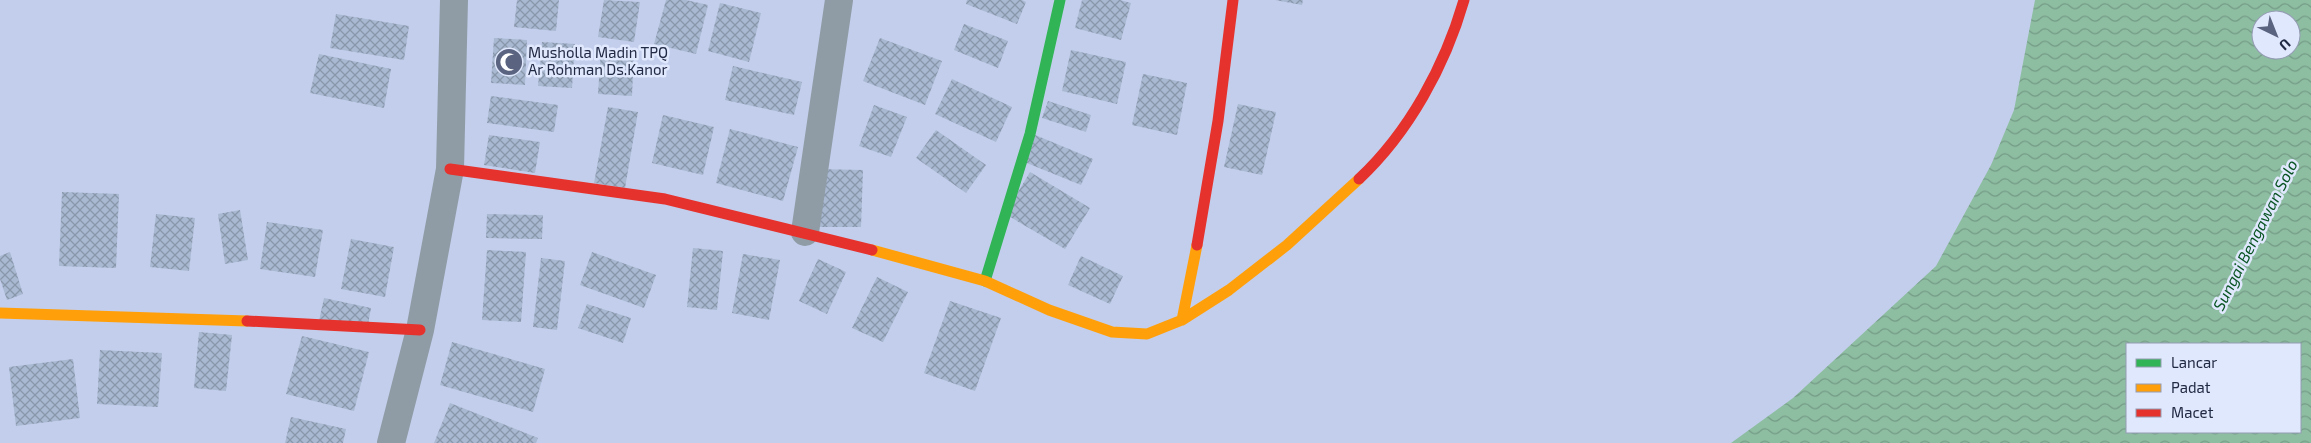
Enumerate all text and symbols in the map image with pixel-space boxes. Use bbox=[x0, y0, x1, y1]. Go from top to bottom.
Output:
north arrow bbox=[2251, 10, 2301, 60]
text: U bbox=[2276, 35, 2295, 54]
place label: Musholla Madin TPQ Ar Rohman Ds.Kanor bbox=[528, 43, 668, 78]
mosque icon: Musholla Madin TPQ Ar Rohman Ds.Kanor bbox=[494, 47, 524, 77]
water label: Sungai Bengawan Solo bbox=[2208, 156, 2301, 313]
legend bbox=[2126, 343, 2301, 433]
text: Lancar bbox=[2171, 353, 2217, 371]
text: Padat bbox=[2171, 378, 2211, 396]
text: Macet bbox=[2171, 403, 2214, 421]

